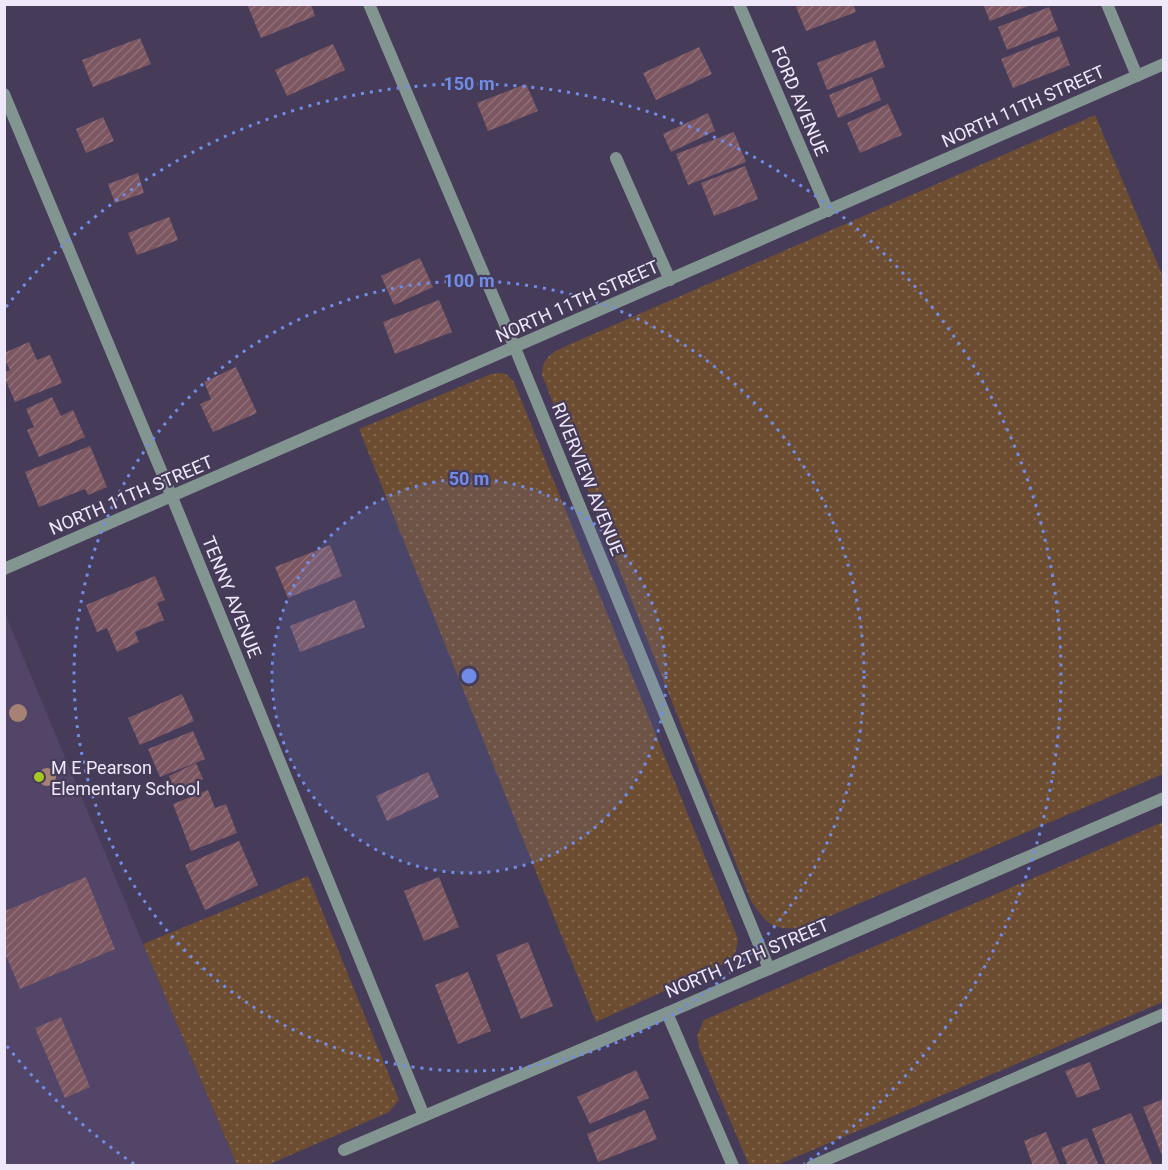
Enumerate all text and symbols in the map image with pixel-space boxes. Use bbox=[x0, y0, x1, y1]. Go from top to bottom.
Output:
street label: FORD AVENUE bbox=[767, 43, 833, 159]
street label: NORTH 11TH STREET bbox=[938, 61, 1108, 151]
text: 150 m bbox=[443, 73, 495, 94]
street label: NORTH 11TH STREET bbox=[492, 256, 662, 346]
text: 100 m bbox=[443, 270, 495, 291]
street label: RIVERVIEW AVENUE bbox=[548, 399, 628, 559]
street label: NORTH 11TH STREET bbox=[46, 451, 216, 539]
text: 50 m bbox=[449, 468, 489, 489]
street label: TENNY AVENUE bbox=[198, 533, 266, 661]
centre of rings bbox=[459, 666, 479, 686]
place label: M E Pearson Elementary School bbox=[51, 757, 200, 799]
marker: M E Pearson Elementary School bbox=[32, 770, 46, 784]
street label: NORTH 12TH STREET bbox=[662, 914, 832, 1002]

